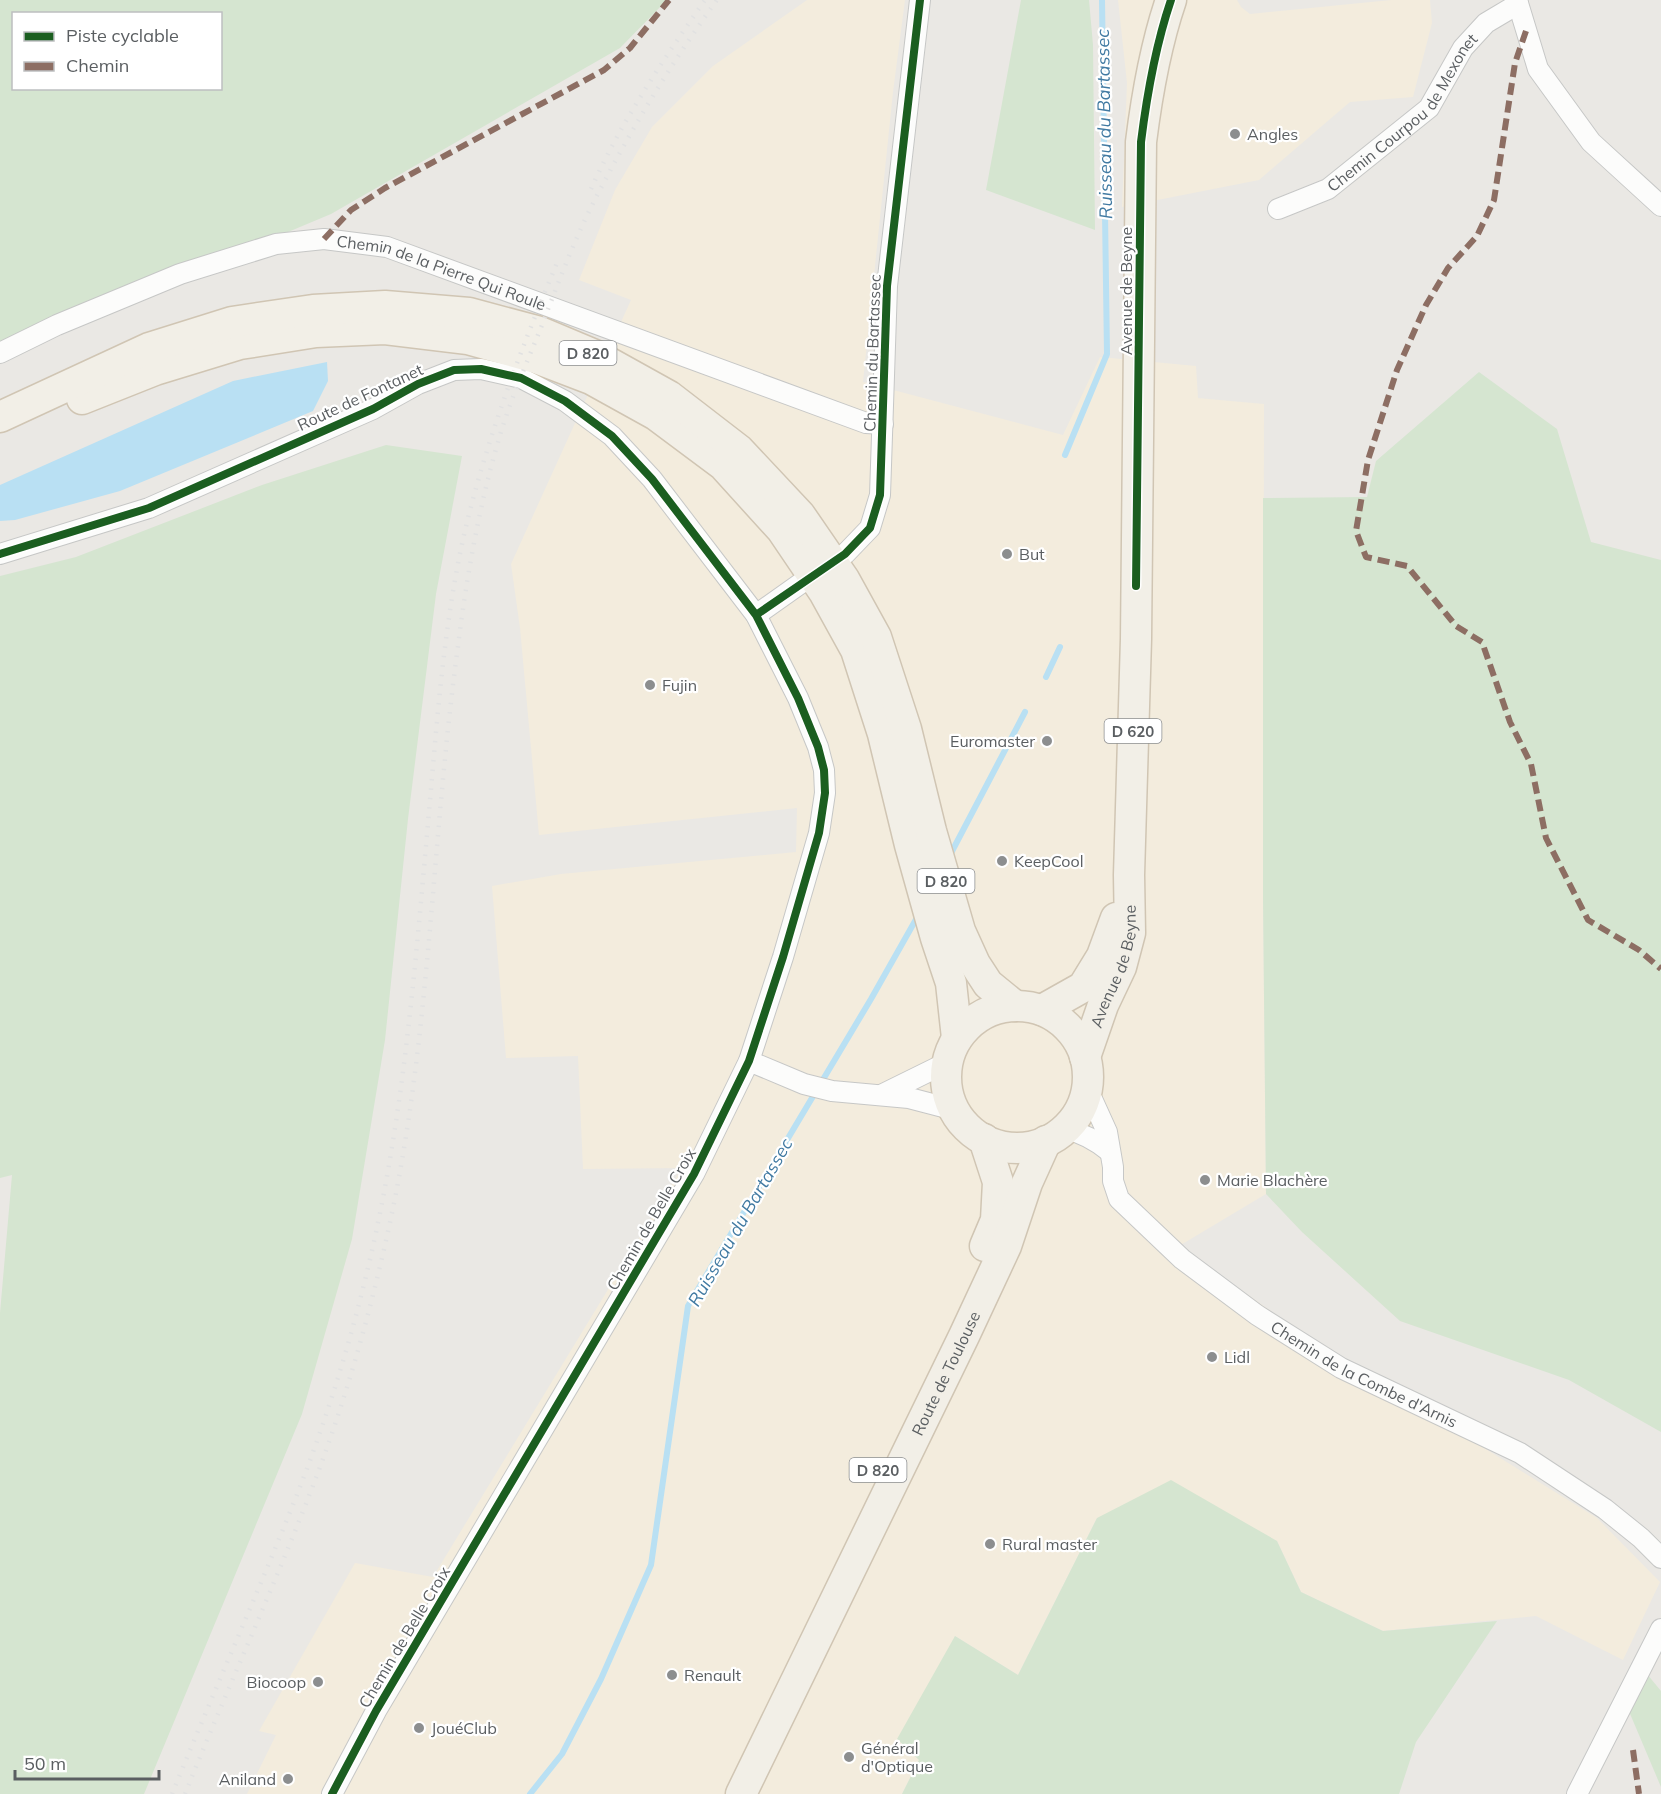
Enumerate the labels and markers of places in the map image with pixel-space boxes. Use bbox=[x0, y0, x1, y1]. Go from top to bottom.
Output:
place label: Angles bbox=[1247, 124, 1298, 144]
marker: Angles bbox=[1228, 127, 1242, 141]
place label: But bbox=[1019, 544, 1045, 564]
marker: But bbox=[1000, 547, 1014, 561]
place label: Fujin bbox=[662, 675, 697, 695]
marker: Fujin bbox=[643, 678, 657, 692]
place label: Euromaster bbox=[950, 731, 1035, 751]
marker: Euromaster bbox=[1040, 734, 1054, 748]
place label: KeepCool bbox=[1014, 851, 1083, 871]
marker: KeepCool bbox=[995, 854, 1009, 868]
place label: Marie Blachère bbox=[1217, 1170, 1328, 1190]
marker: Marie Blachère bbox=[1198, 1173, 1212, 1187]
place label: Lidl bbox=[1224, 1347, 1250, 1367]
marker: Lidl bbox=[1205, 1350, 1219, 1364]
place label: Rural master bbox=[1002, 1534, 1097, 1554]
marker: Rural master bbox=[983, 1537, 997, 1551]
place label: Renault bbox=[684, 1665, 742, 1685]
marker: Renault bbox=[665, 1668, 679, 1682]
place label: Biocoop bbox=[247, 1672, 306, 1692]
marker: Biocoop bbox=[311, 1675, 325, 1689]
place label: JouéClub bbox=[431, 1718, 497, 1738]
marker: JouéClub bbox=[412, 1721, 426, 1735]
place label: Général d'Optique bbox=[861, 1738, 933, 1776]
marker: Général d'Optique bbox=[842, 1750, 856, 1764]
place label: Aniland bbox=[219, 1769, 276, 1789]
marker: Aniland bbox=[281, 1772, 295, 1786]

